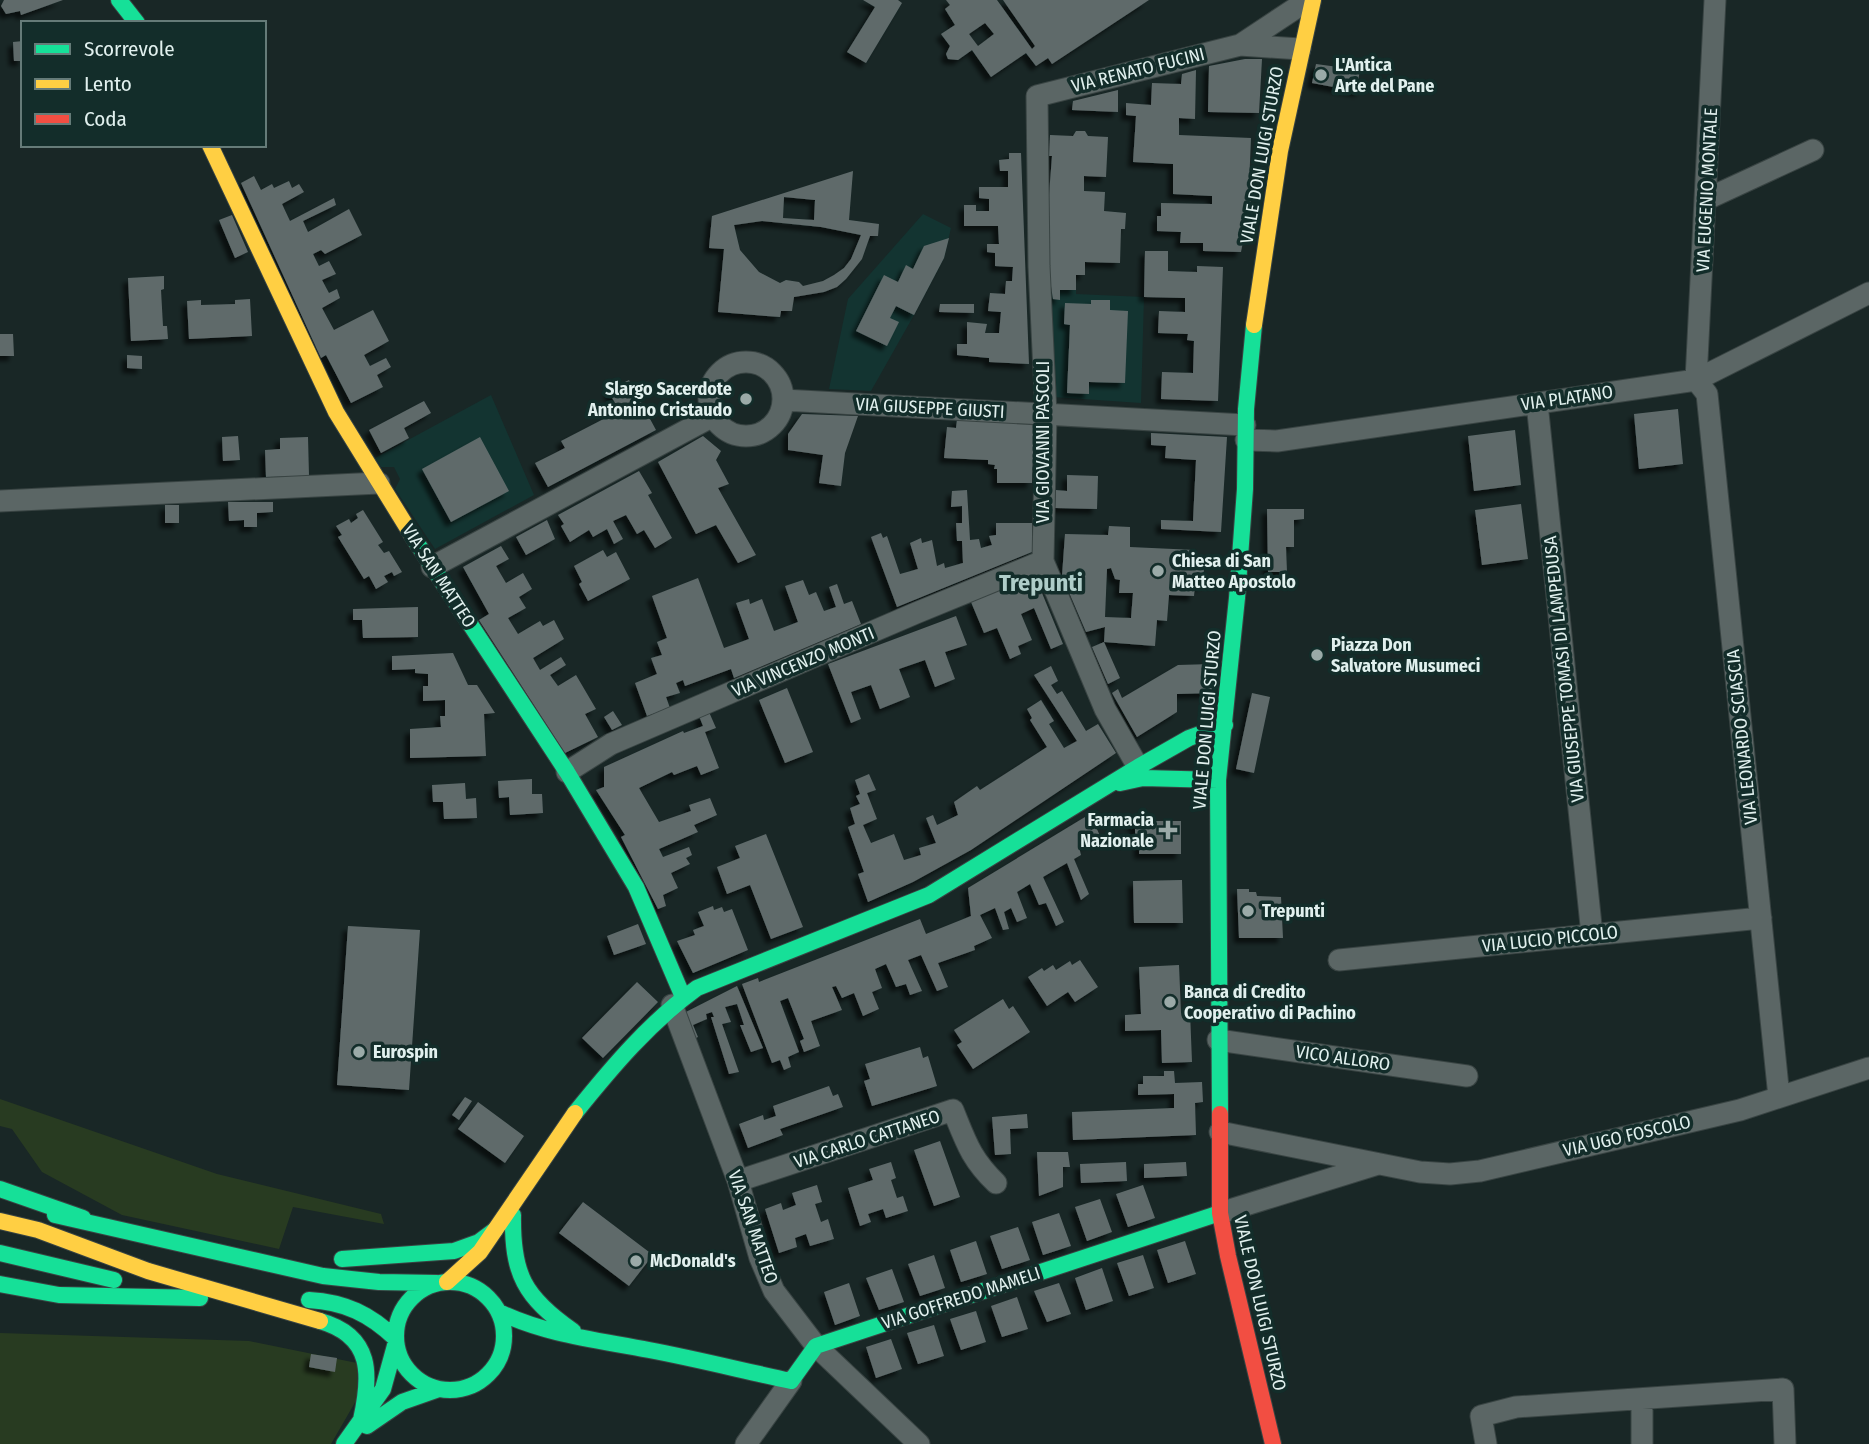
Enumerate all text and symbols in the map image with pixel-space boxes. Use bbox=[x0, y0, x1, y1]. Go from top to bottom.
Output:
legend bbox=[21, 21, 266, 147]
text: Scorrevole bbox=[84, 36, 175, 62]
street label: VIA RENATO FUCINI bbox=[1069, 43, 1207, 97]
place label: L'Antica Arte del Pane bbox=[1334, 54, 1434, 97]
street label: VIALE DON LUIGI STURZO bbox=[1236, 65, 1288, 245]
marker: L'Antica Arte del Pane bbox=[1313, 67, 1329, 83]
text: Lento bbox=[84, 71, 132, 97]
text: Coda bbox=[84, 106, 127, 132]
street label: VIA EUGENIO MONTALE bbox=[1692, 107, 1722, 273]
street label: VIA GIOVANNI PASCOLI bbox=[1032, 361, 1054, 523]
place label: Slargo Sacerdote Antonino Cristaudo bbox=[587, 378, 732, 421]
street label: VIA PLATANO bbox=[1520, 381, 1614, 415]
marker: Slargo Sacerdote Antonino Cristaudo bbox=[738, 391, 754, 407]
street label: VIA GIUSEPPE GIUSTI bbox=[855, 393, 1005, 423]
street label: VIA SAN MATTEO bbox=[397, 520, 481, 632]
street label: VIA GIUSEPPE TOMASI DI LAMPEDUSA bbox=[1539, 534, 1589, 803]
place label: Chiesa di San Matteo Apostolo bbox=[1172, 550, 1296, 593]
marker: Chiesa di San Matteo Apostolo bbox=[1150, 563, 1166, 579]
district label: Trepunti bbox=[999, 569, 1083, 597]
street label: VIA VINCENZO MONTI bbox=[729, 622, 877, 702]
street label: VIALE DON LUIGI STURZO bbox=[1188, 630, 1226, 810]
place label: Piazza Don Salvatore Musumeci bbox=[1331, 634, 1480, 677]
marker: Piazza Don Salvatore Musumeci bbox=[1309, 647, 1325, 663]
street label: VIA LEONARDO SCIASCIA bbox=[1722, 648, 1762, 826]
place label: Farmacia Nazionale bbox=[1080, 809, 1154, 852]
marker: Farmacia Nazionale bbox=[1160, 822, 1176, 838]
place label: Trepunti bbox=[1262, 900, 1325, 922]
marker: Trepunti bbox=[1240, 903, 1256, 919]
street label: VIA LUCIO PICCOLO bbox=[1481, 921, 1619, 957]
place label: Banca di Credito Cooperativo di Pachino bbox=[1184, 981, 1356, 1024]
marker: Banca di Credito Cooperativo di Pachino bbox=[1162, 994, 1178, 1010]
street label: VICO ALLORO bbox=[1294, 1040, 1392, 1076]
place label: Eurospin bbox=[373, 1041, 438, 1063]
marker: Eurospin bbox=[351, 1044, 367, 1060]
street label: VIA CARLO CATTANEO bbox=[791, 1105, 943, 1173]
street label: VIA UGO FOSCOLO bbox=[1561, 1111, 1693, 1161]
street label: VIA SAN MATTEO bbox=[723, 1167, 783, 1287]
street label: VIALE DON LUIGI STURZO bbox=[1229, 1213, 1291, 1393]
place label: McDonald's bbox=[650, 1250, 736, 1272]
marker: McDonald's bbox=[628, 1253, 644, 1269]
street label: VIA GOFFREDO MAMELI bbox=[879, 1262, 1043, 1334]

